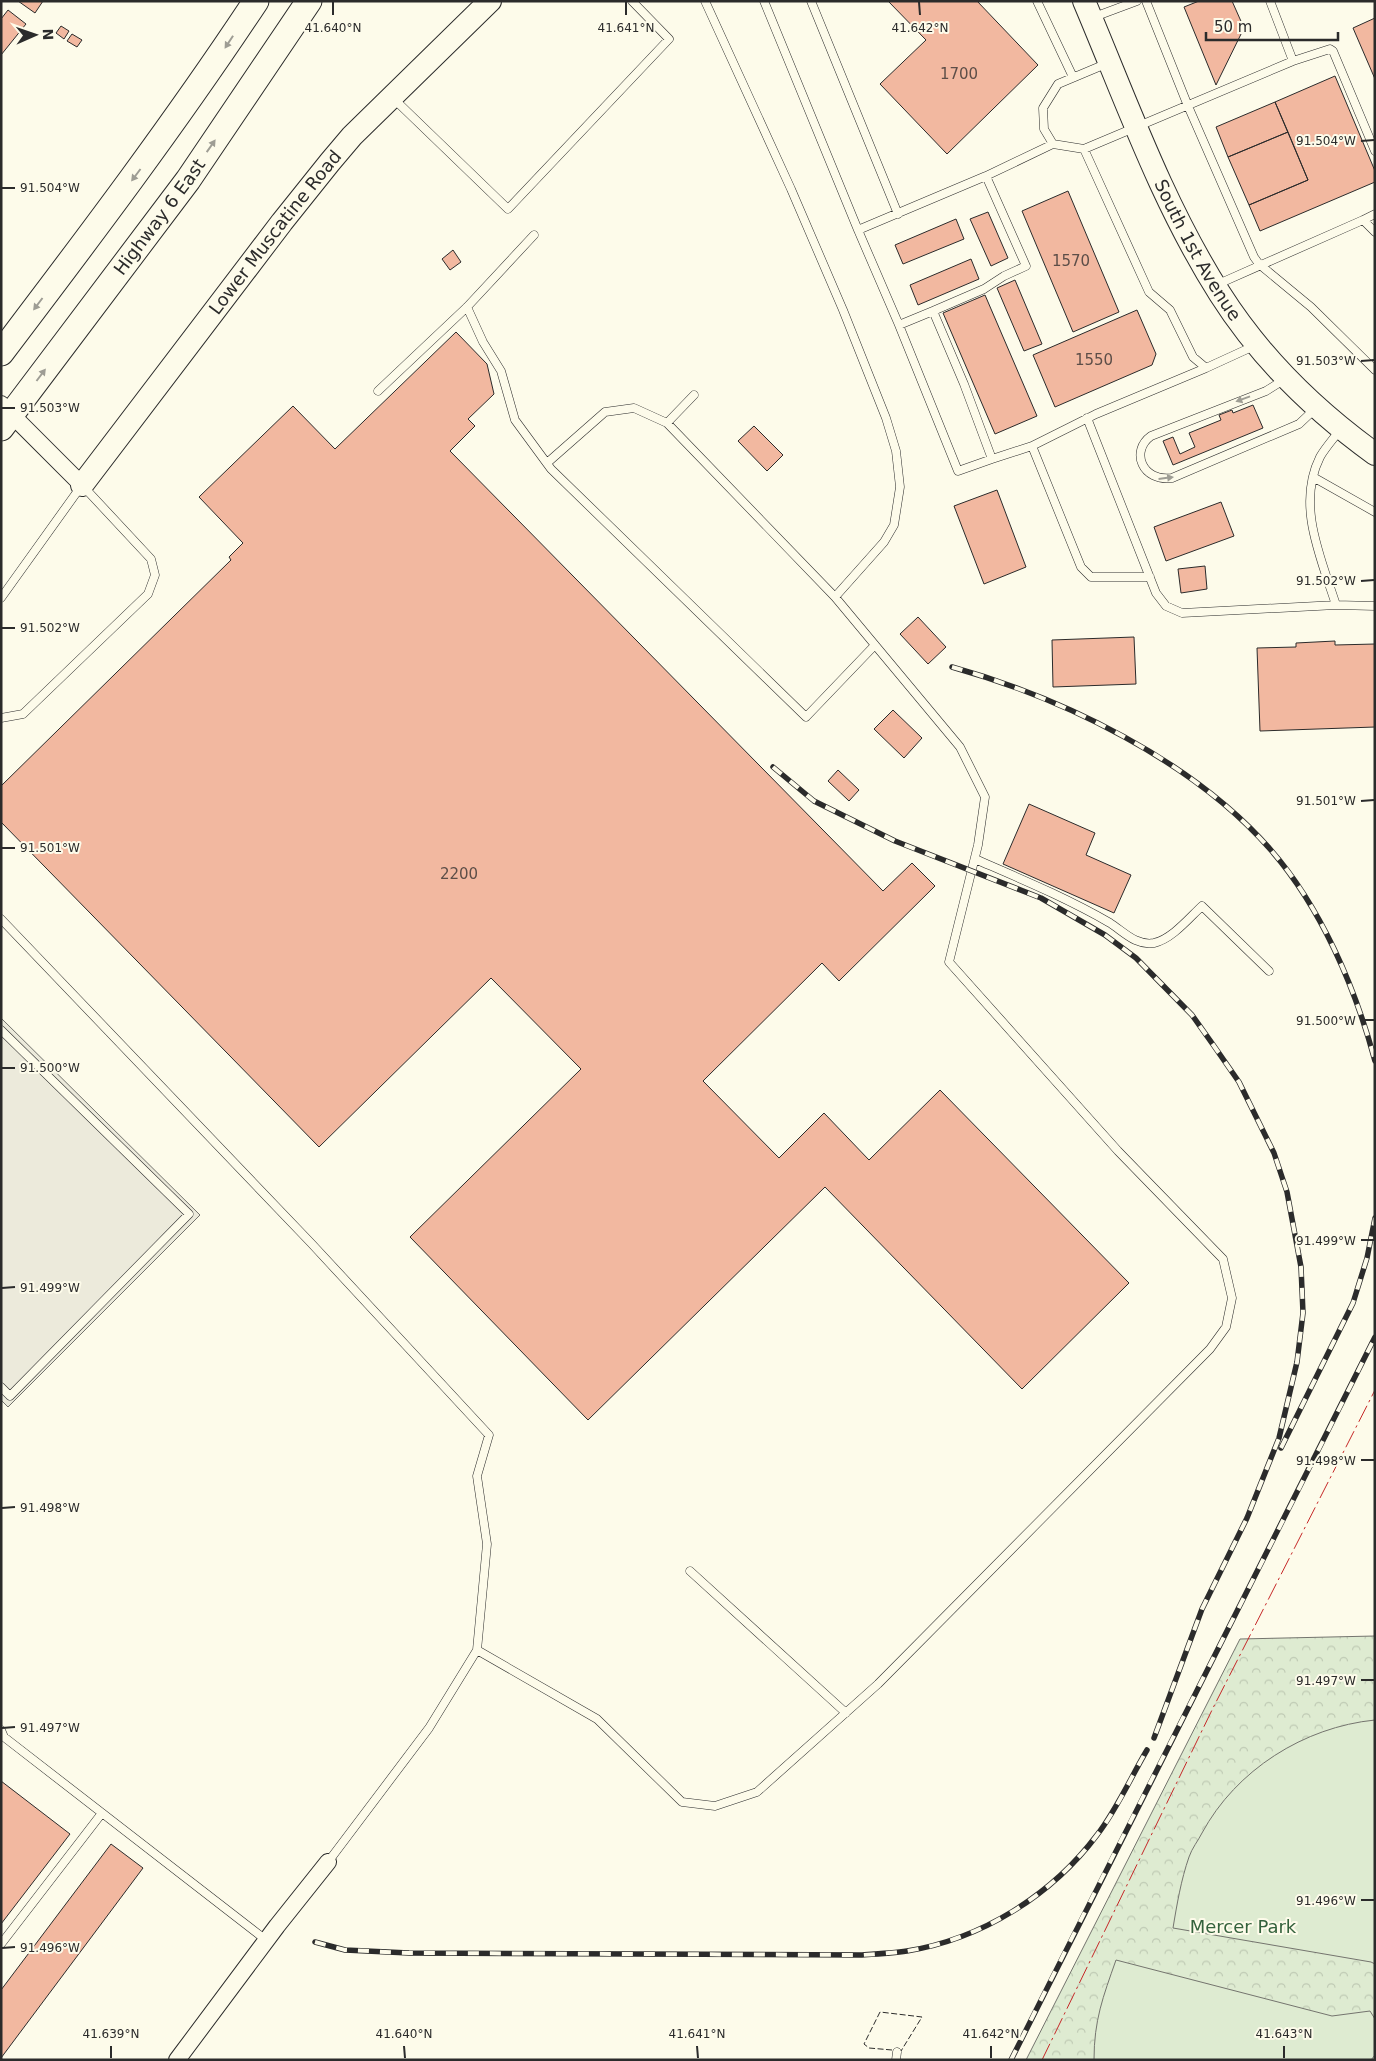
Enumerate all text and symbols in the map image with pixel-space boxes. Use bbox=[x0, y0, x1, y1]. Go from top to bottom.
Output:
north arrow bbox=[10, 10, 60, 60]
scale bar bbox=[1206, 10, 1338, 42]
text: 50 m bbox=[1214, 18, 1252, 36]
text: 41.640°N bbox=[305, 21, 361, 35]
text: 41.641°N bbox=[598, 21, 654, 35]
text: 41.642°N bbox=[892, 21, 948, 35]
text: N bbox=[40, 28, 56, 41]
one-way arrow bbox=[225, 35, 234, 49]
house number: 1700 bbox=[940, 65, 978, 83]
text: 91.504°W bbox=[1296, 134, 1356, 148]
one-way arrow bbox=[206, 139, 216, 153]
street label: Lower Muscatine Road bbox=[204, 146, 345, 319]
street label: Highway 6 East bbox=[109, 155, 209, 279]
one-way arrow bbox=[131, 168, 141, 182]
street label: South 1st Avenue bbox=[1150, 176, 1246, 325]
text: 91.504°W bbox=[20, 181, 80, 195]
house number: 1570 bbox=[1052, 252, 1090, 270]
one-way arrow bbox=[33, 297, 43, 311]
house number: 1550 bbox=[1075, 351, 1113, 369]
text: 91.503°W bbox=[1296, 354, 1356, 368]
one-way arrow bbox=[36, 369, 47, 382]
one-way arrow bbox=[1235, 396, 1250, 403]
text: 91.503°W bbox=[20, 401, 80, 415]
one-way arrow bbox=[1159, 474, 1175, 482]
text: 91.502°W bbox=[1296, 574, 1356, 588]
text: 91.502°W bbox=[20, 621, 80, 635]
text: 91.501°W bbox=[1296, 794, 1356, 808]
text: 91.501°W bbox=[20, 841, 80, 855]
house number: 2200 bbox=[440, 865, 478, 883]
text: 91.500°W bbox=[1296, 1014, 1356, 1028]
text: 91.500°W bbox=[20, 1061, 80, 1075]
text: 91.499°W bbox=[1296, 1234, 1356, 1248]
text: 91.499°W bbox=[20, 1281, 80, 1295]
text: 91.498°W bbox=[1296, 1454, 1356, 1468]
text: 91.498°W bbox=[20, 1501, 80, 1515]
text: 91.497°W bbox=[1296, 1674, 1356, 1688]
text: 91.497°W bbox=[20, 1721, 80, 1735]
text: 91.496°W bbox=[1296, 1894, 1356, 1908]
park label: Mercer Park bbox=[1190, 1916, 1297, 1937]
text: 91.496°W bbox=[20, 1941, 80, 1955]
text: 41.639°N bbox=[83, 2027, 139, 2041]
text: 41.640°N bbox=[376, 2027, 432, 2041]
text: 41.641°N bbox=[669, 2027, 725, 2041]
text: 41.642°N bbox=[963, 2027, 1019, 2041]
text: 41.643°N bbox=[1256, 2027, 1312, 2041]

